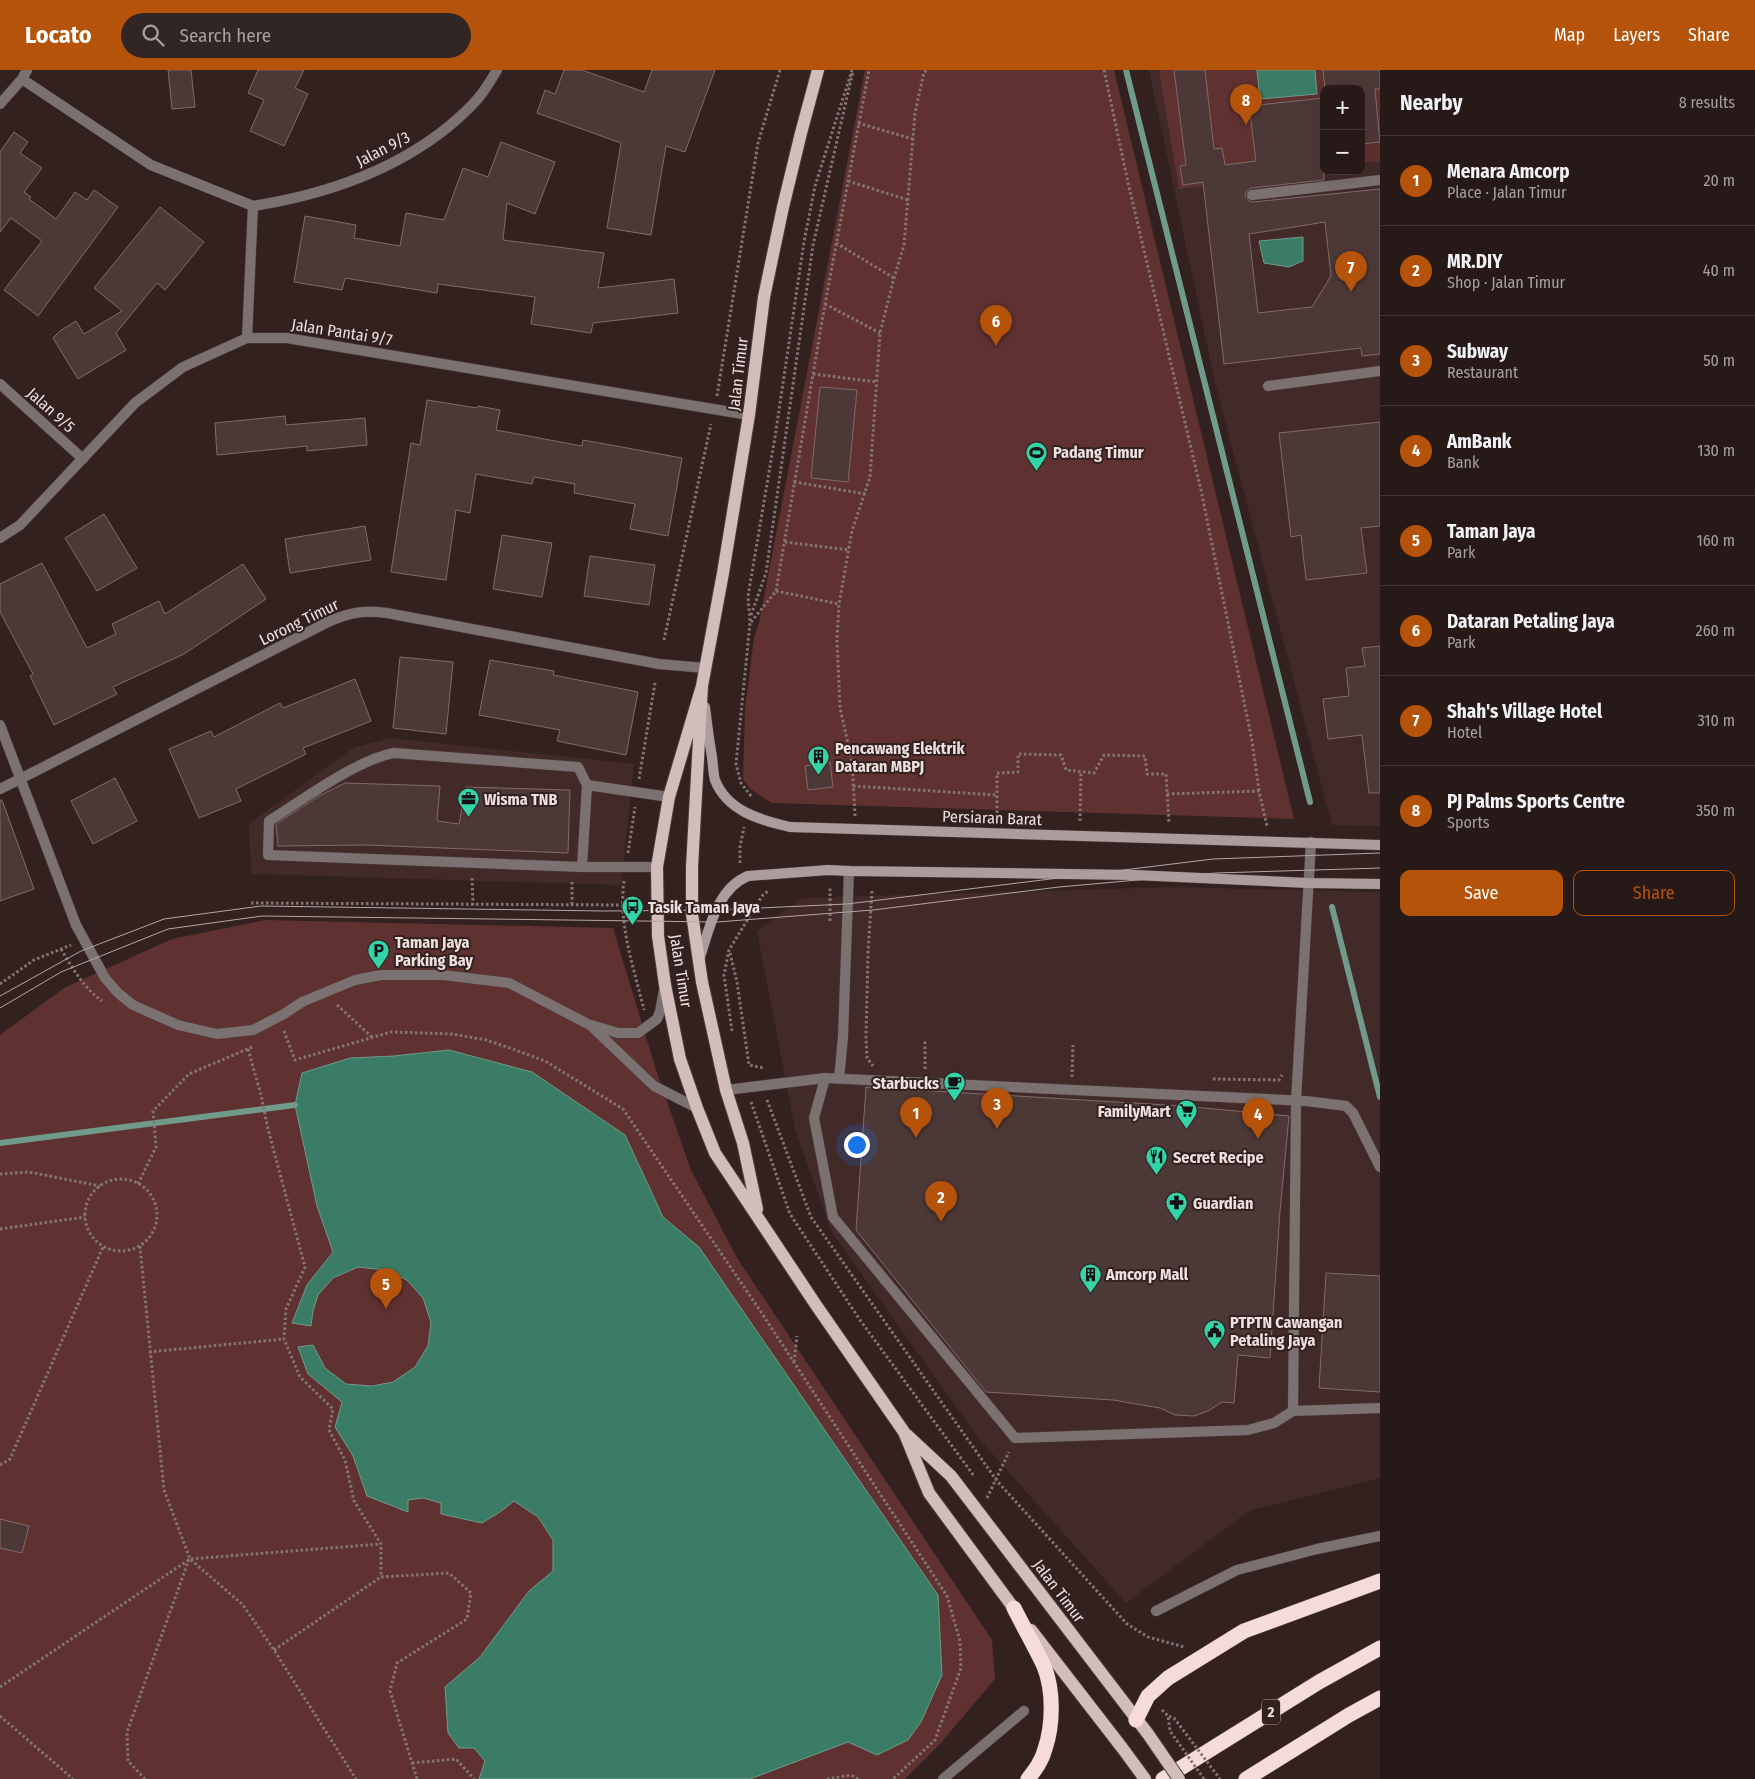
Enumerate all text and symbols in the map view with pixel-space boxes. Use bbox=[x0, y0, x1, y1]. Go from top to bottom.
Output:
search box bbox=[121, 13, 471, 58]
text: Locato bbox=[25, 21, 91, 49]
icon: search bbox=[139, 21, 167, 49]
text: Search here bbox=[179, 24, 271, 47]
text: Map bbox=[1554, 24, 1585, 46]
text: Layers bbox=[1613, 24, 1660, 46]
text: Share bbox=[1688, 24, 1730, 46]
pin: 8 bbox=[1230, 84, 1262, 125]
map controls bbox=[1320, 85, 1365, 175]
button: + bbox=[1320, 85, 1365, 130]
text: Nearby bbox=[1400, 90, 1462, 116]
text: 8 results bbox=[1679, 93, 1735, 112]
street label: Jalan 9/3 bbox=[353, 127, 413, 171]
button: − bbox=[1320, 130, 1365, 175]
text: Menara Amcorp bbox=[1447, 160, 1570, 183]
text: 1 bbox=[1413, 171, 1419, 190]
text: 20 m bbox=[1704, 171, 1735, 190]
text: Place · Jalan Timur bbox=[1447, 183, 1566, 202]
text: MR.DIY bbox=[1447, 250, 1502, 273]
pin: 7 bbox=[1335, 251, 1367, 292]
text: 2 bbox=[1412, 261, 1420, 280]
text: 40 m bbox=[1703, 261, 1735, 280]
text: Shop · Jalan Timur bbox=[1447, 273, 1565, 292]
pin: 6 bbox=[980, 305, 1012, 346]
street label: Jalan Pantai 9/7 bbox=[290, 315, 394, 349]
street label: Jalan Timur bbox=[724, 336, 752, 412]
text: Subway bbox=[1447, 340, 1508, 363]
text: 3 bbox=[1412, 351, 1420, 370]
text: 50 m bbox=[1703, 351, 1735, 370]
text: Restaurant bbox=[1447, 363, 1518, 382]
street label: Jalan 9/5 bbox=[23, 384, 79, 436]
text: AmBank bbox=[1447, 430, 1512, 453]
sports icon: Padang Timur bbox=[1025, 440, 1049, 471]
text: 4 bbox=[1412, 441, 1420, 460]
text: 130 m bbox=[1697, 441, 1735, 460]
place label: Padang Timur bbox=[1053, 443, 1144, 462]
text: Bank bbox=[1447, 453, 1479, 472]
text: Taman Jaya bbox=[1447, 520, 1535, 543]
text: 5 bbox=[1412, 531, 1420, 550]
text: 160 m bbox=[1696, 531, 1735, 550]
text: Park bbox=[1447, 543, 1475, 562]
street label: Lorong Timur bbox=[256, 594, 342, 649]
text: Dataran Petaling Jaya bbox=[1447, 610, 1615, 633]
text: 6 bbox=[1412, 621, 1420, 640]
text: 260 m bbox=[1696, 621, 1735, 640]
text: Park bbox=[1447, 633, 1475, 652]
text: Shah's Village Hotel bbox=[1447, 700, 1602, 723]
text: 7 bbox=[1413, 711, 1419, 730]
text: 310 m bbox=[1698, 711, 1735, 730]
text: Hotel bbox=[1447, 723, 1482, 742]
place label: Pencawang Elektrik Dataran MBPJ bbox=[835, 739, 965, 776]
building icon: Pencawang Elektrik Dataran MBPJ bbox=[807, 745, 831, 776]
office icon: Wisma TNB bbox=[456, 787, 480, 818]
place label: Wisma TNB bbox=[484, 790, 557, 809]
text: PJ Palms Sports Centre bbox=[1447, 790, 1625, 813]
text: 8 bbox=[1412, 801, 1420, 820]
text: 350 m bbox=[1696, 801, 1735, 820]
street label: Persiaran Barat bbox=[942, 807, 1043, 829]
text: Sports bbox=[1447, 813, 1490, 832]
button: Save bbox=[1400, 870, 1563, 916]
button: Share bbox=[1573, 870, 1735, 916]
bus stop icon: Tasik Taman Jaya bbox=[620, 895, 644, 926]
place label: Tasik Taman Jaya bbox=[648, 898, 760, 917]
place label: Taman Jaya Parking Bay bbox=[395, 933, 473, 970]
street label: Jalan Timur bbox=[666, 933, 696, 1009]
parking icon: Taman Jaya Parking Bay bbox=[367, 939, 391, 970]
cafe icon: Starbucks bbox=[943, 1071, 967, 1102]
place label: Starbucks bbox=[872, 1074, 939, 1093]
pin: 3 bbox=[981, 1088, 1013, 1129]
pin: 1 bbox=[900, 1097, 932, 1138]
pin: 4 bbox=[1242, 1098, 1274, 1139]
supermarket icon: FamilyMart bbox=[1175, 1099, 1199, 1130]
place label: FamilyMart bbox=[1098, 1102, 1171, 1121]
your location bbox=[844, 1132, 870, 1158]
restaurant icon: Secret Recipe bbox=[1145, 1145, 1169, 1176]
place label: Secret Recipe bbox=[1173, 1148, 1264, 1167]
pin: 2 bbox=[925, 1181, 957, 1222]
pharmacy icon: Guardian bbox=[1165, 1191, 1189, 1222]
place label: Guardian bbox=[1193, 1194, 1253, 1213]
building icon: Amcorp Mall bbox=[1078, 1262, 1102, 1293]
place label: Amcorp Mall bbox=[1105, 1265, 1189, 1284]
pin: 5 bbox=[370, 1268, 402, 1309]
place label: PTPTN Cawangan Petaling Jaya bbox=[1230, 1313, 1342, 1350]
public building icon: PTPTN Cawangan Petaling Jaya bbox=[1202, 1319, 1226, 1350]
street label: Jalan Timur bbox=[1029, 1556, 1089, 1627]
road number: 2 bbox=[1262, 1700, 1280, 1724]

